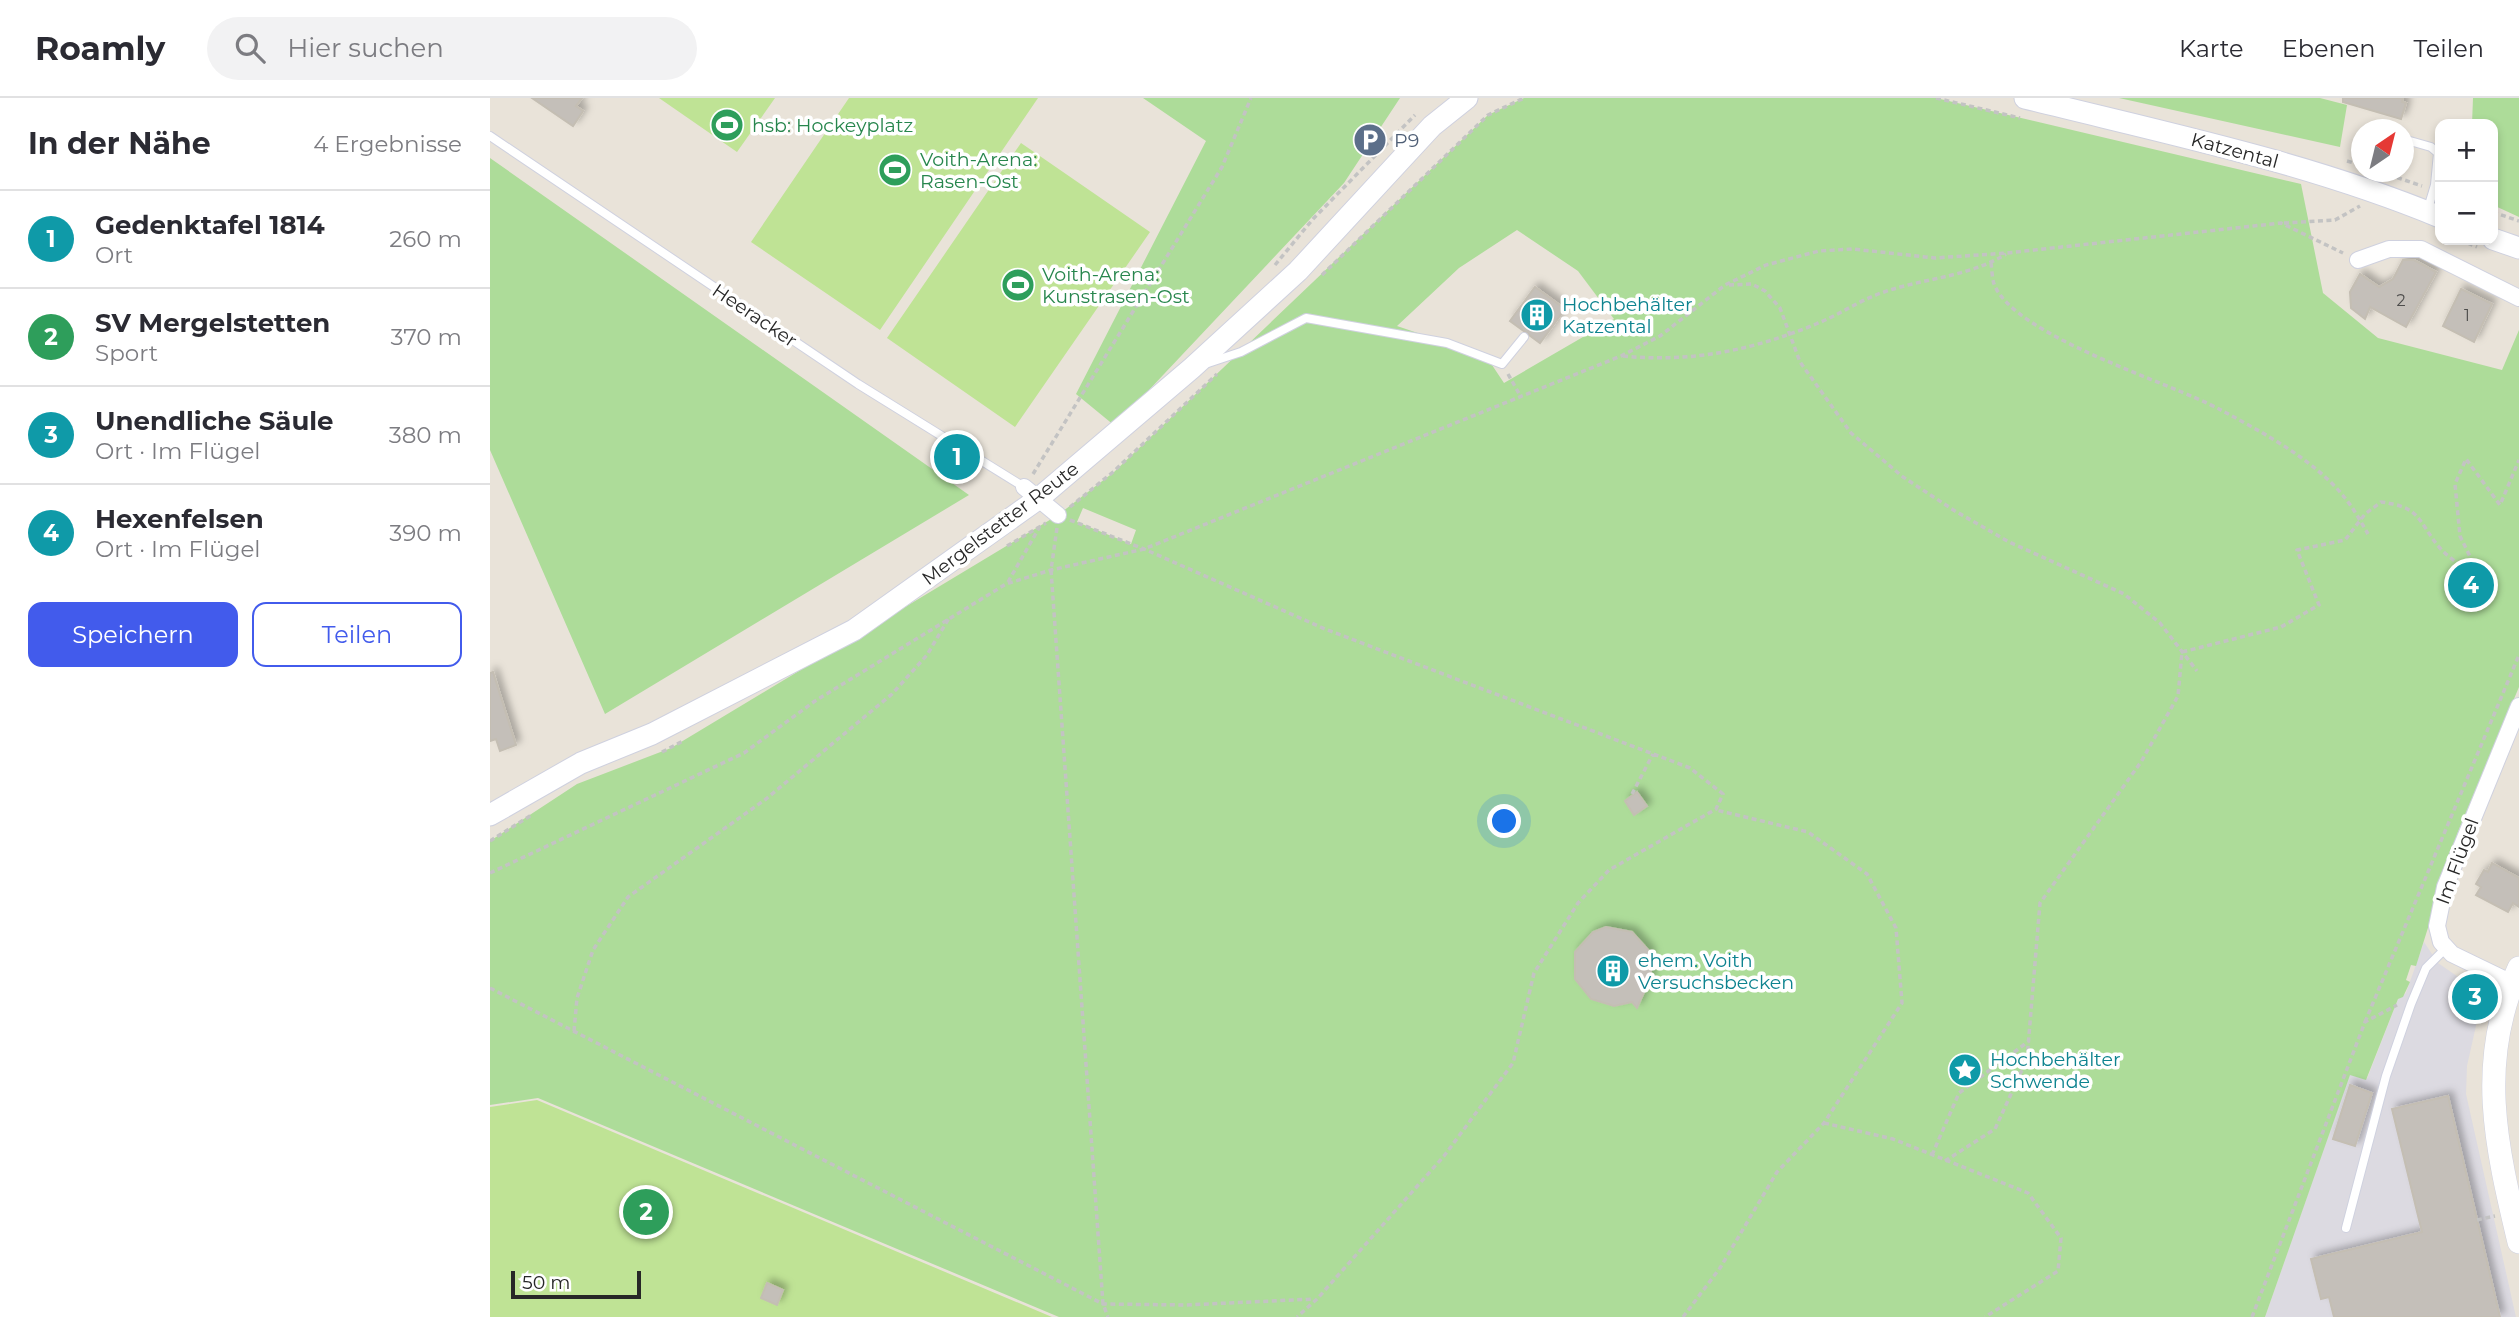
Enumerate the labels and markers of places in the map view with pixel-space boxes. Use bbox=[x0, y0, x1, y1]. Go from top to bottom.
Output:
sports icon: hsb: Hockeyplatz bbox=[708, 106, 746, 144]
place label: hsb: Hockeyplatz bbox=[752, 114, 913, 137]
parking icon: P9 bbox=[1351, 121, 1389, 159]
place label: P9 bbox=[1394, 129, 1419, 152]
place label: Voith-Arena: Rasen-Ost bbox=[920, 148, 1037, 193]
sports icon: Voith-Arena: Rasen-Ost bbox=[876, 151, 914, 189]
place label: Voith-Arena: Kunstrasen-Ost bbox=[1042, 263, 1190, 308]
sports icon: Voith-Arena: Kunstrasen-Ost bbox=[999, 266, 1037, 304]
place label: Hochbehälter Katzental bbox=[1562, 293, 1693, 338]
building icon: Hochbehälter Katzental bbox=[1518, 296, 1556, 334]
pin: 1 bbox=[934, 431, 980, 483]
pin: 4 bbox=[2448, 559, 2494, 611]
place label: ehem. Voith Versuchsbecken bbox=[1638, 949, 1794, 994]
building icon: ehem. Voith Versuchsbecken bbox=[1594, 952, 1632, 990]
pin: 3 bbox=[2452, 971, 2498, 1023]
place label: Hochbehälter Schwende bbox=[1990, 1048, 2121, 1093]
place icon: Hochbehälter Schwende bbox=[1946, 1051, 1984, 1089]
pin: 2 bbox=[623, 1186, 669, 1238]

